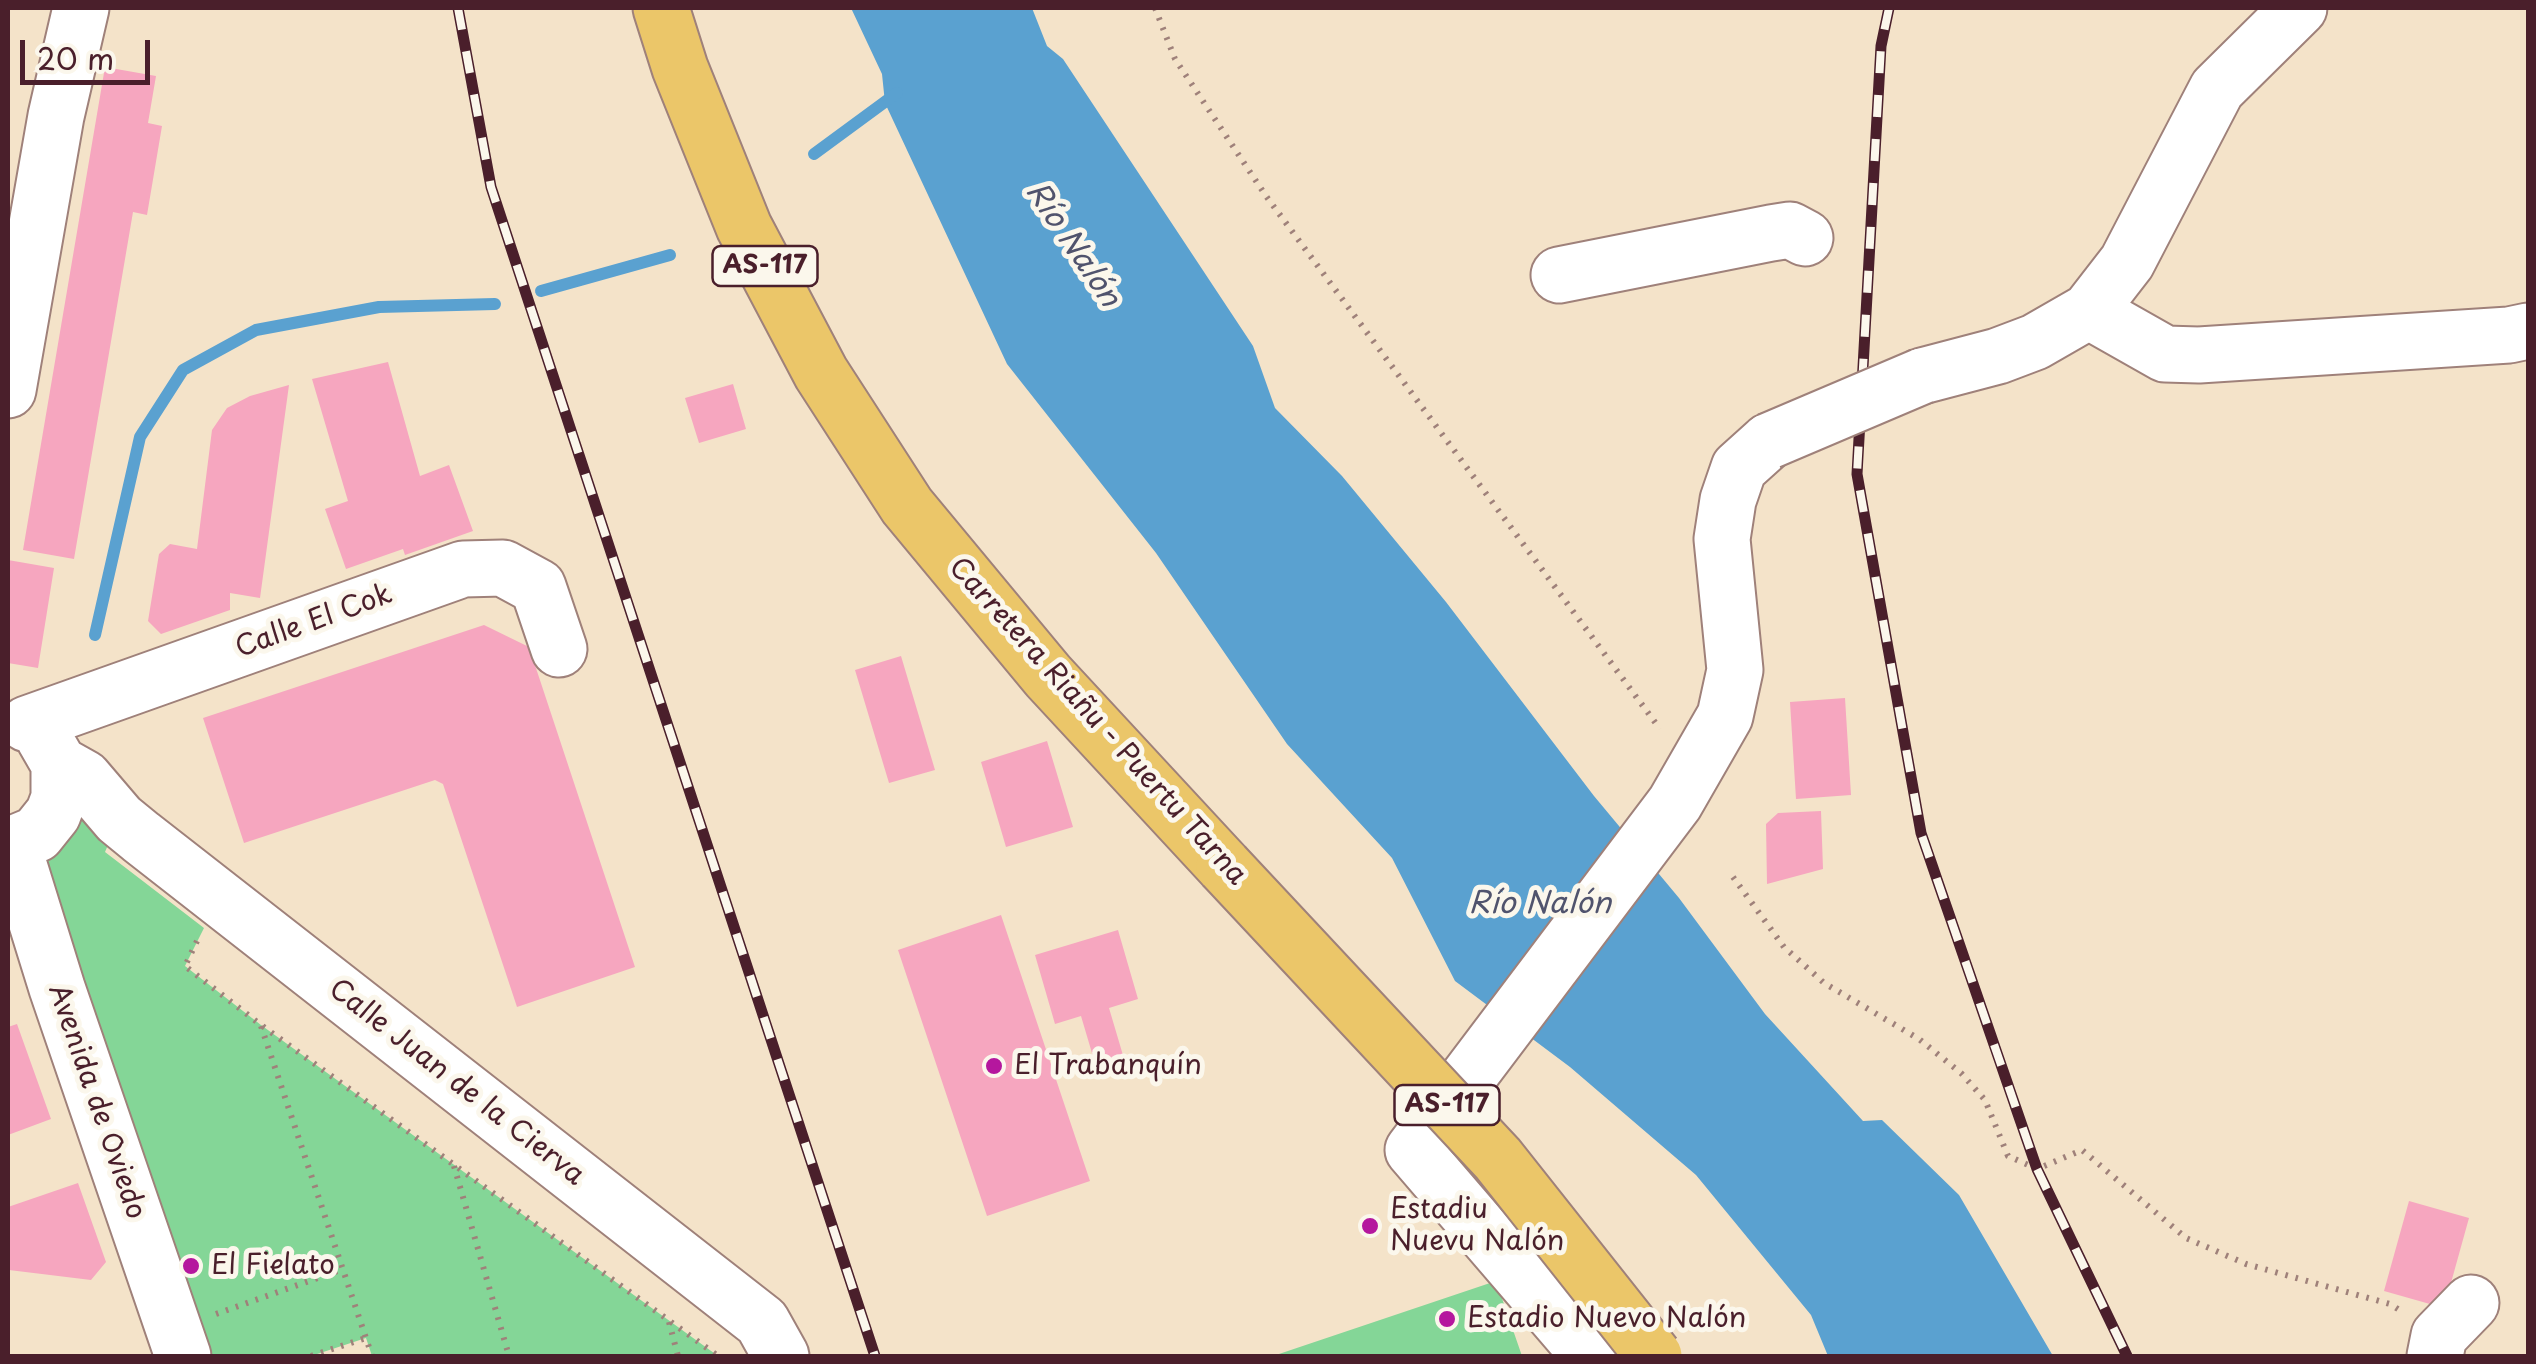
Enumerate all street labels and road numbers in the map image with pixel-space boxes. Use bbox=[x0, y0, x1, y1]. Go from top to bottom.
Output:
road number: AS-117 bbox=[712, 246, 818, 286]
street label: Carretera Riañu - Puertu Tarna bbox=[941, 551, 1253, 893]
street label: Calle El Cok bbox=[231, 578, 397, 666]
street label: Calle Juan de la Cierva bbox=[322, 973, 590, 1193]
street label: Avenida de Oviedo bbox=[40, 980, 152, 1224]
road number: AS-117 bbox=[1394, 1085, 1500, 1125]

